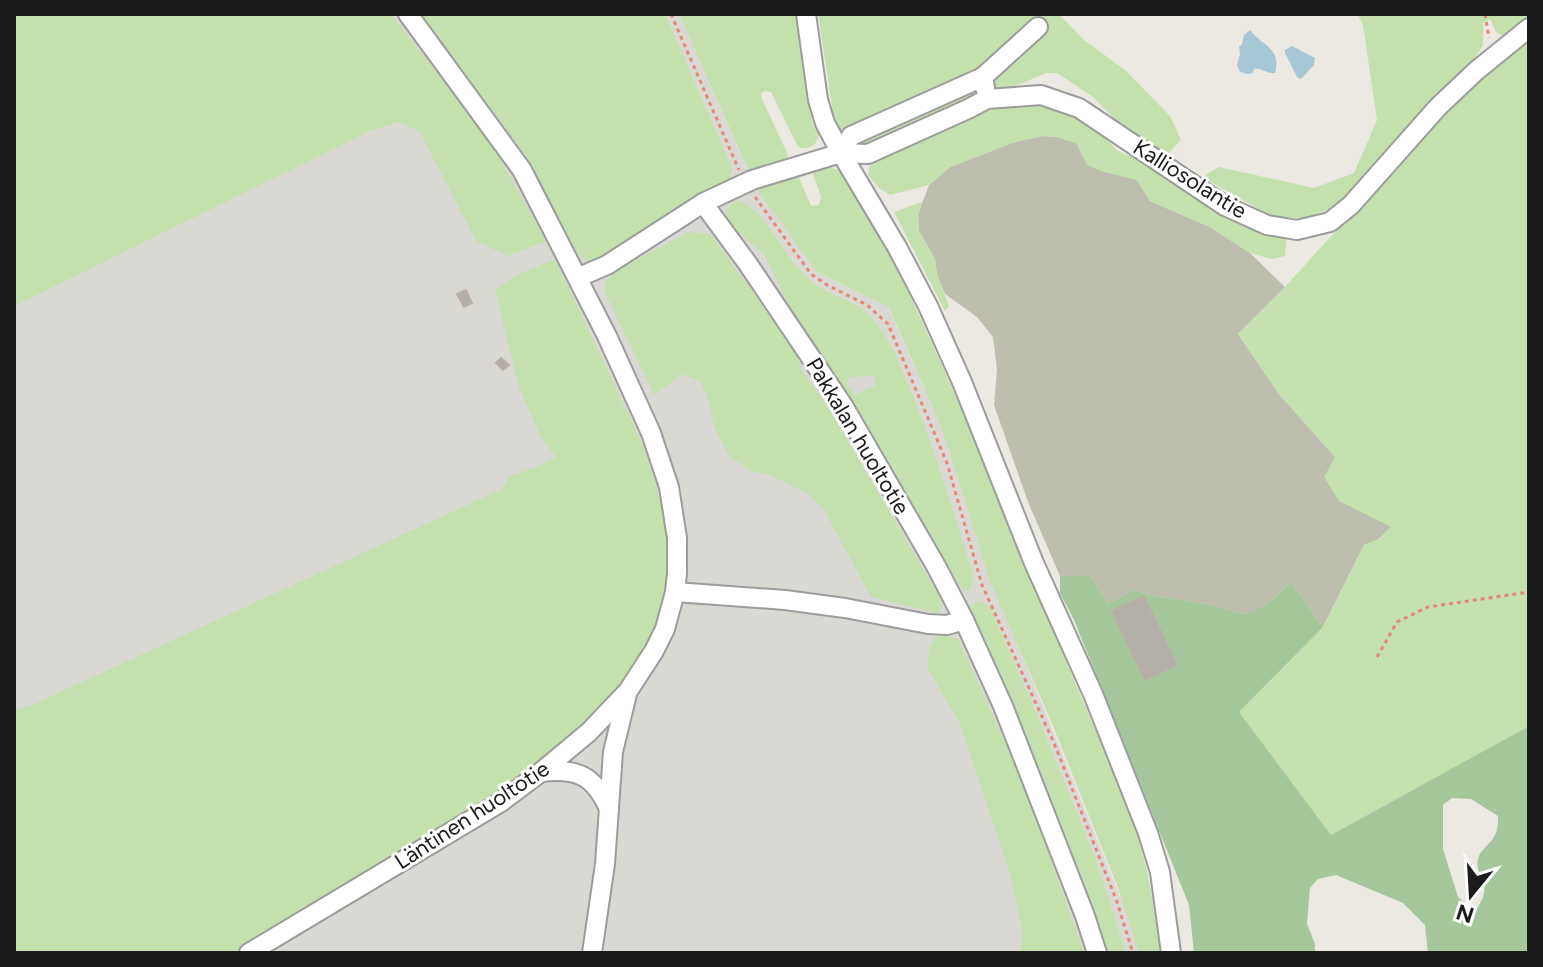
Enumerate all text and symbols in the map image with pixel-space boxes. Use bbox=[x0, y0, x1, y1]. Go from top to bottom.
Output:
street label: Kalliosolantie bbox=[1128, 133, 1252, 225]
street label: Pakkalan huoltotie bbox=[800, 353, 916, 519]
street label: Läntinen huoltotie bbox=[390, 755, 554, 875]
north arrow bbox=[1431, 855, 1511, 935]
text: N bbox=[1453, 898, 1477, 929]

